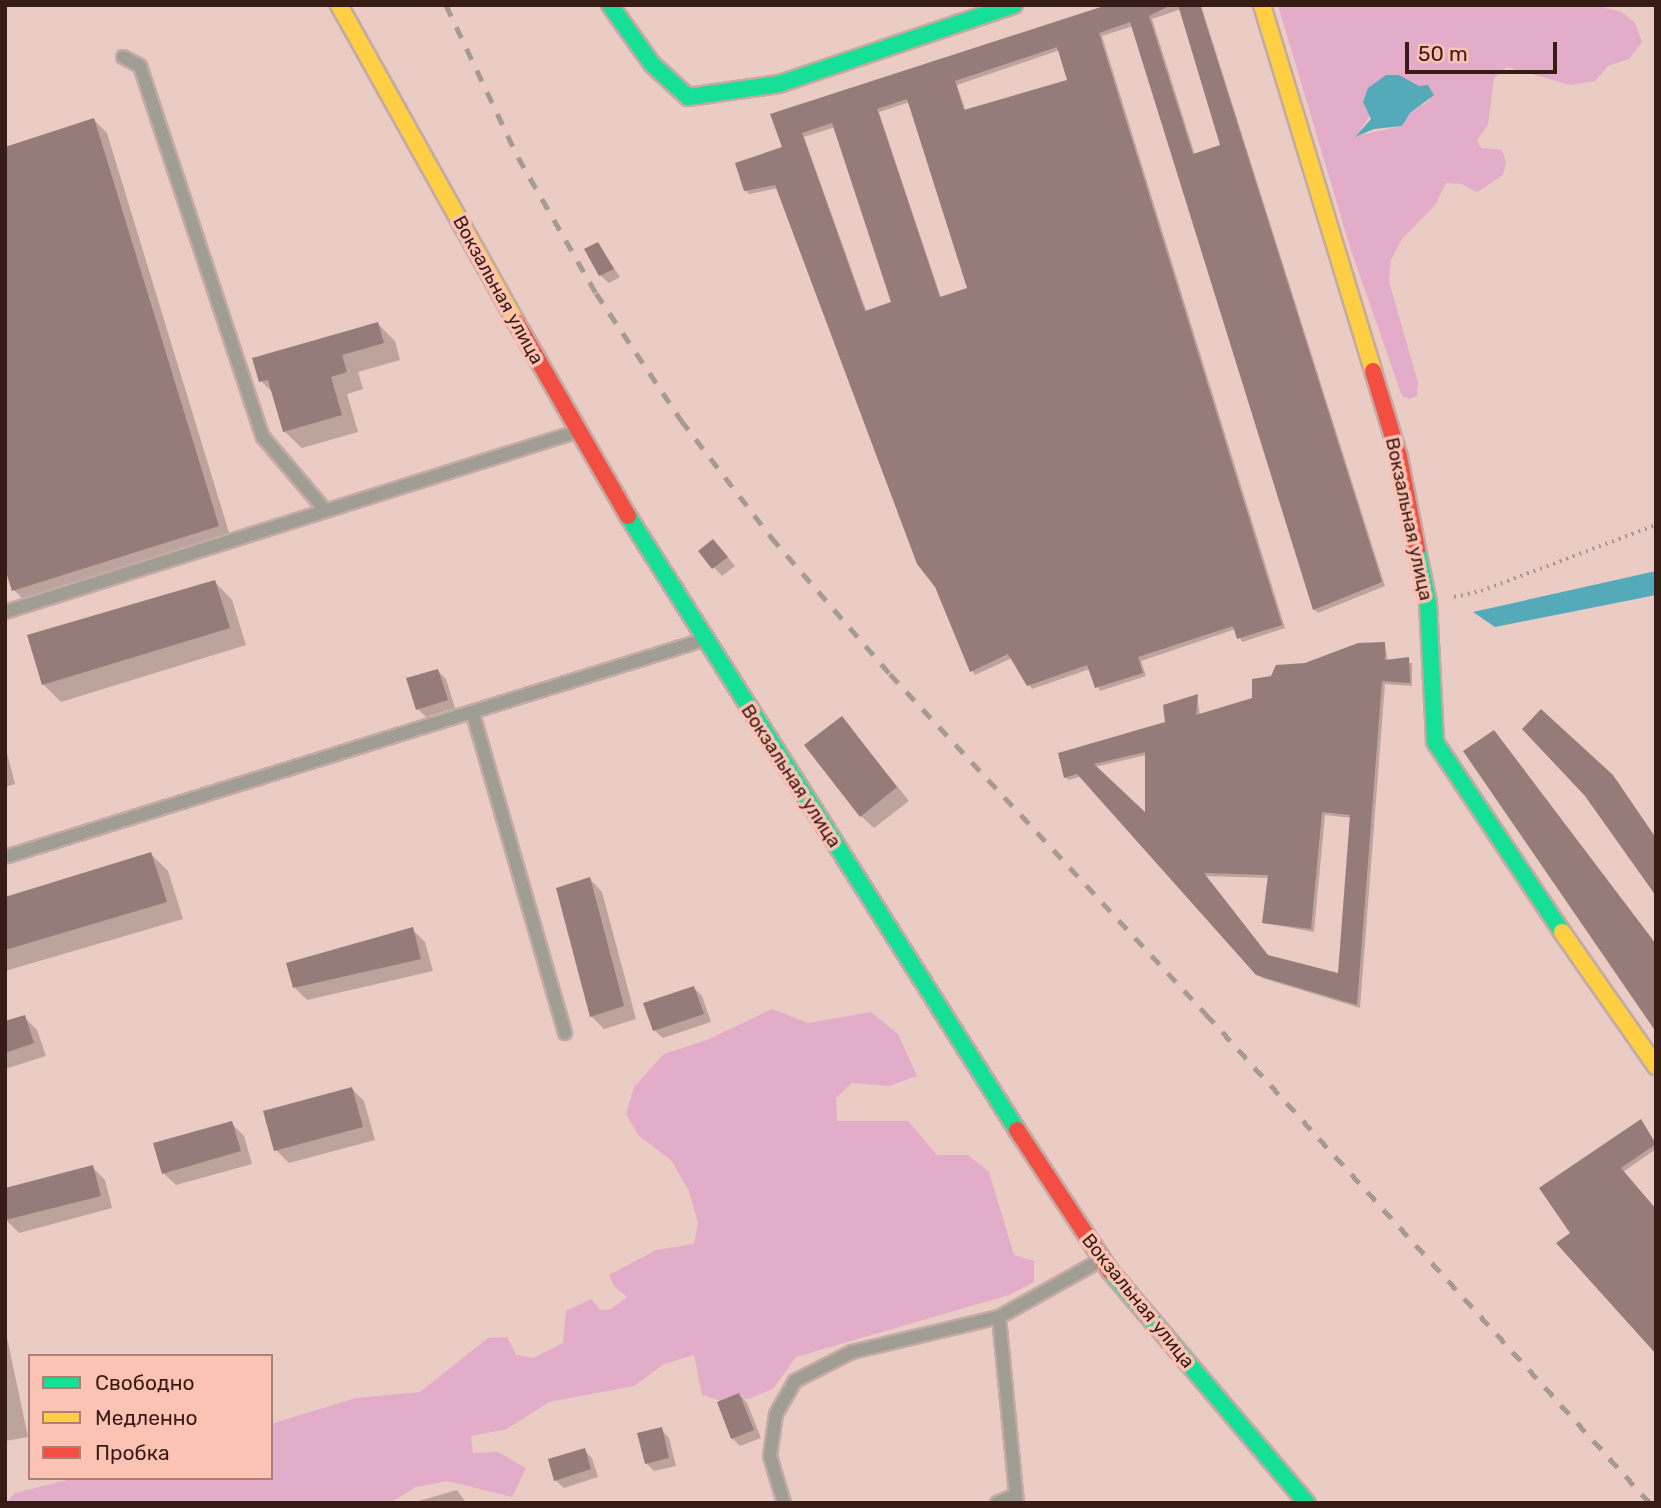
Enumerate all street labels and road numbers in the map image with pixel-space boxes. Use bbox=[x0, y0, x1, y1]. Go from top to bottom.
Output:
street label: Вокзальная улица bbox=[448, 212, 548, 368]
street label: Вокзальная улица bbox=[1381, 435, 1437, 603]
street label: Вокзальная улица bbox=[736, 700, 846, 852]
street label: Вокзальная улица bbox=[1077, 1229, 1199, 1373]

